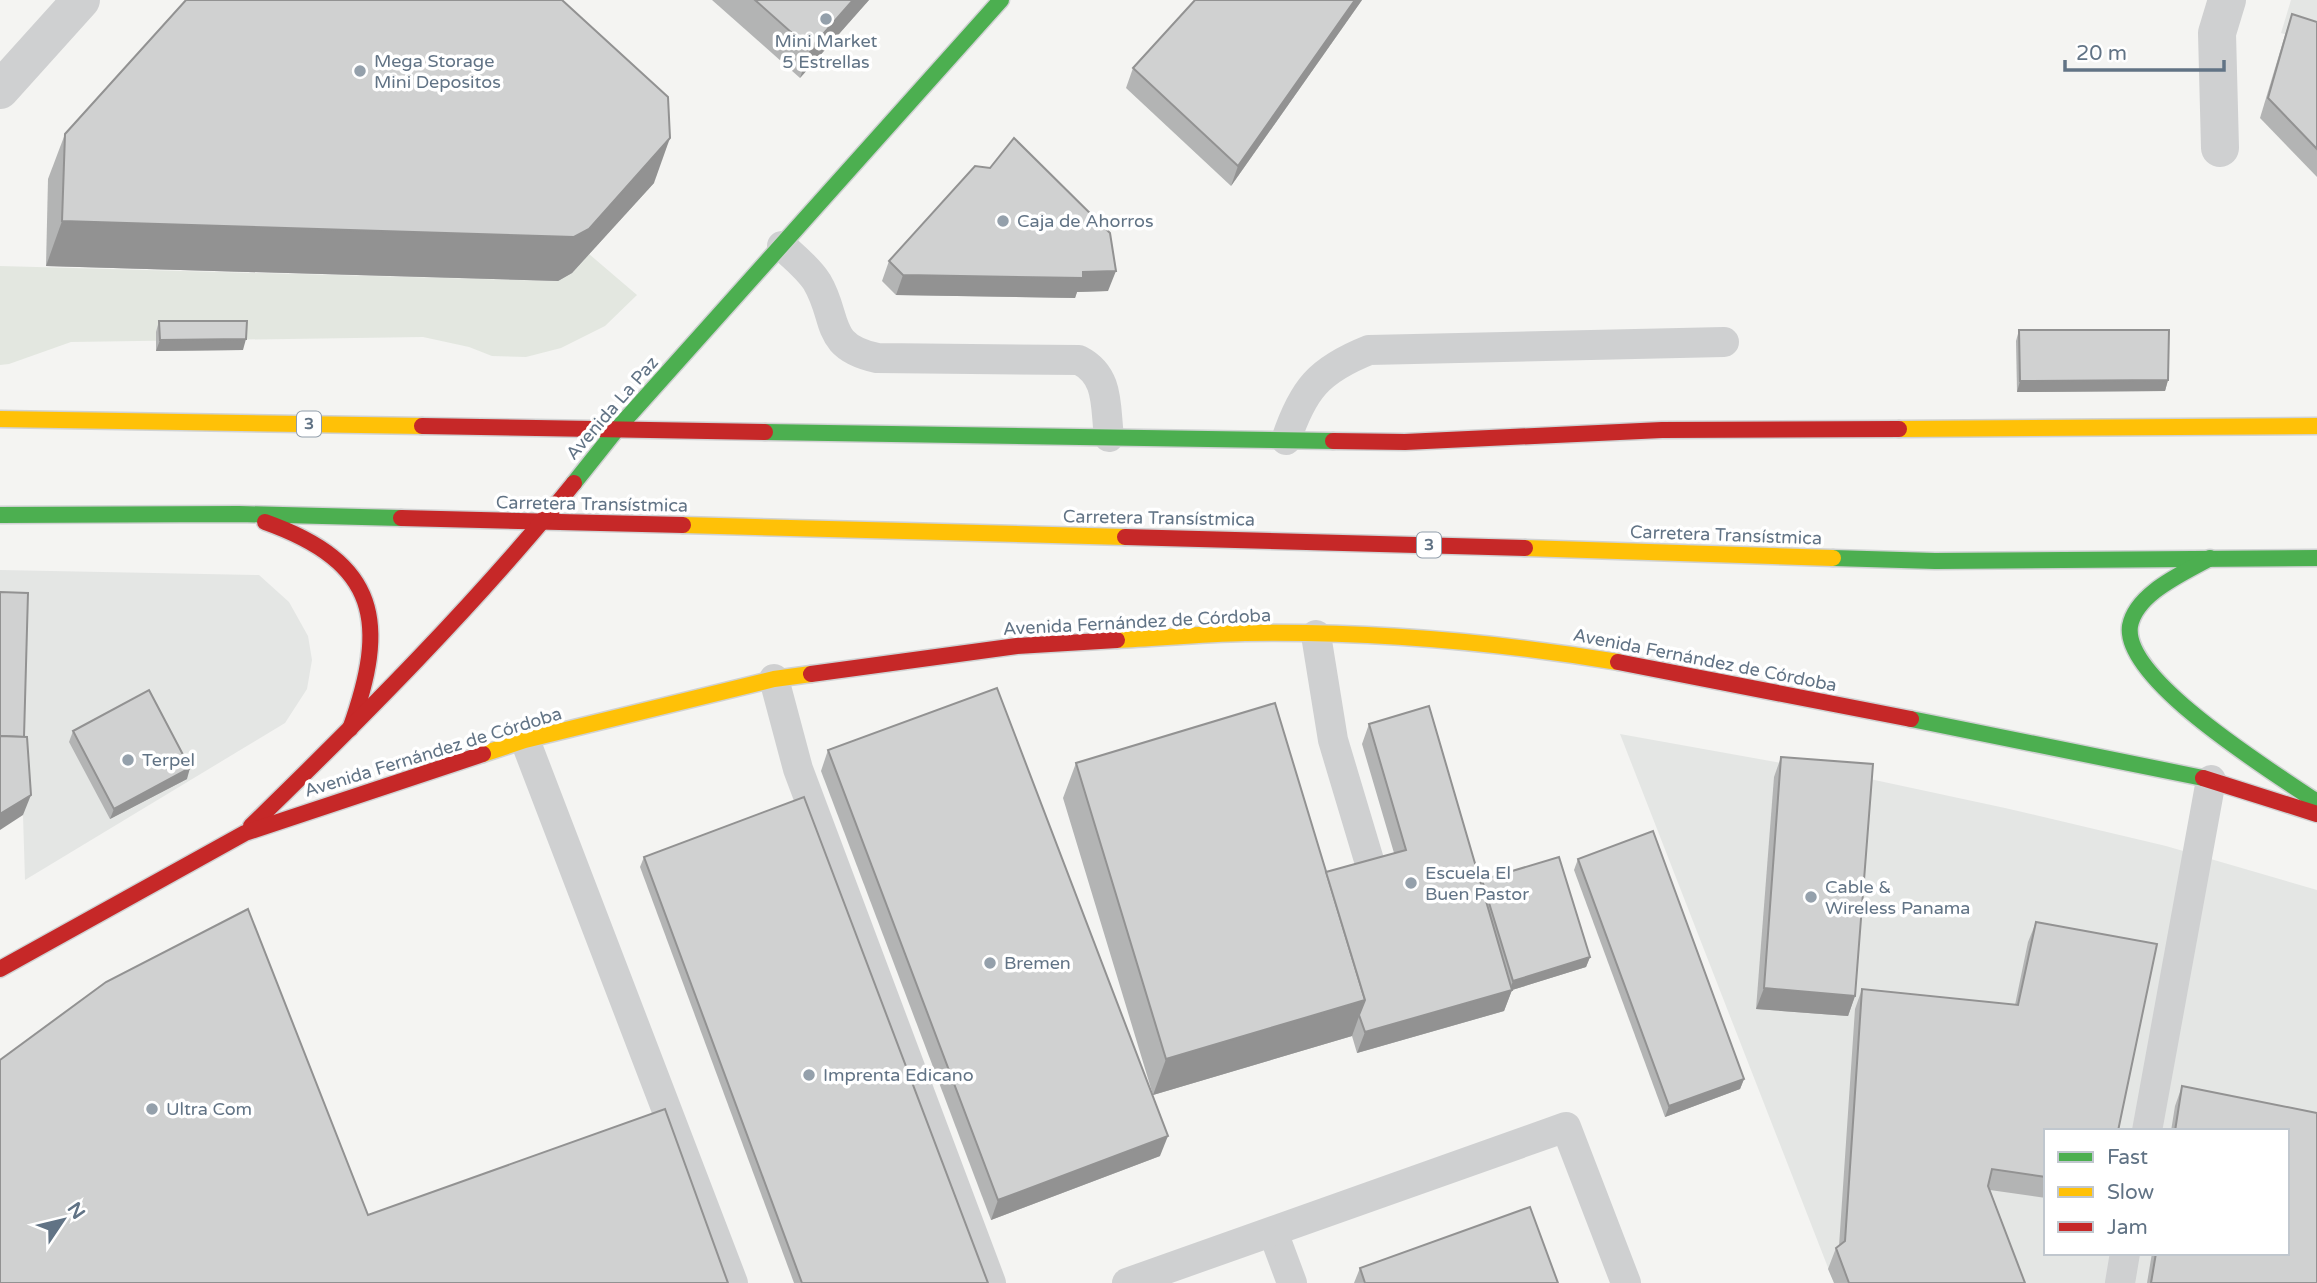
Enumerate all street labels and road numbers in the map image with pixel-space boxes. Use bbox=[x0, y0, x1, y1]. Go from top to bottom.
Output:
street label: Avenida La Paz bbox=[561, 352, 663, 464]
road number: 3 bbox=[297, 412, 321, 436]
street label: Carretera Transístmica bbox=[496, 491, 688, 517]
street label: Carretera Transístmica bbox=[1063, 505, 1255, 531]
street label: Carretera Transístmica bbox=[1630, 521, 1822, 549]
road number: 3 bbox=[1417, 532, 1441, 558]
street label: Avenida Fernández de Córdoba bbox=[1002, 604, 1272, 640]
street label: Avenida Fernández de Córdoba bbox=[1571, 624, 1839, 696]
street label: Avenida Fernández de Córdoba bbox=[301, 702, 565, 802]

